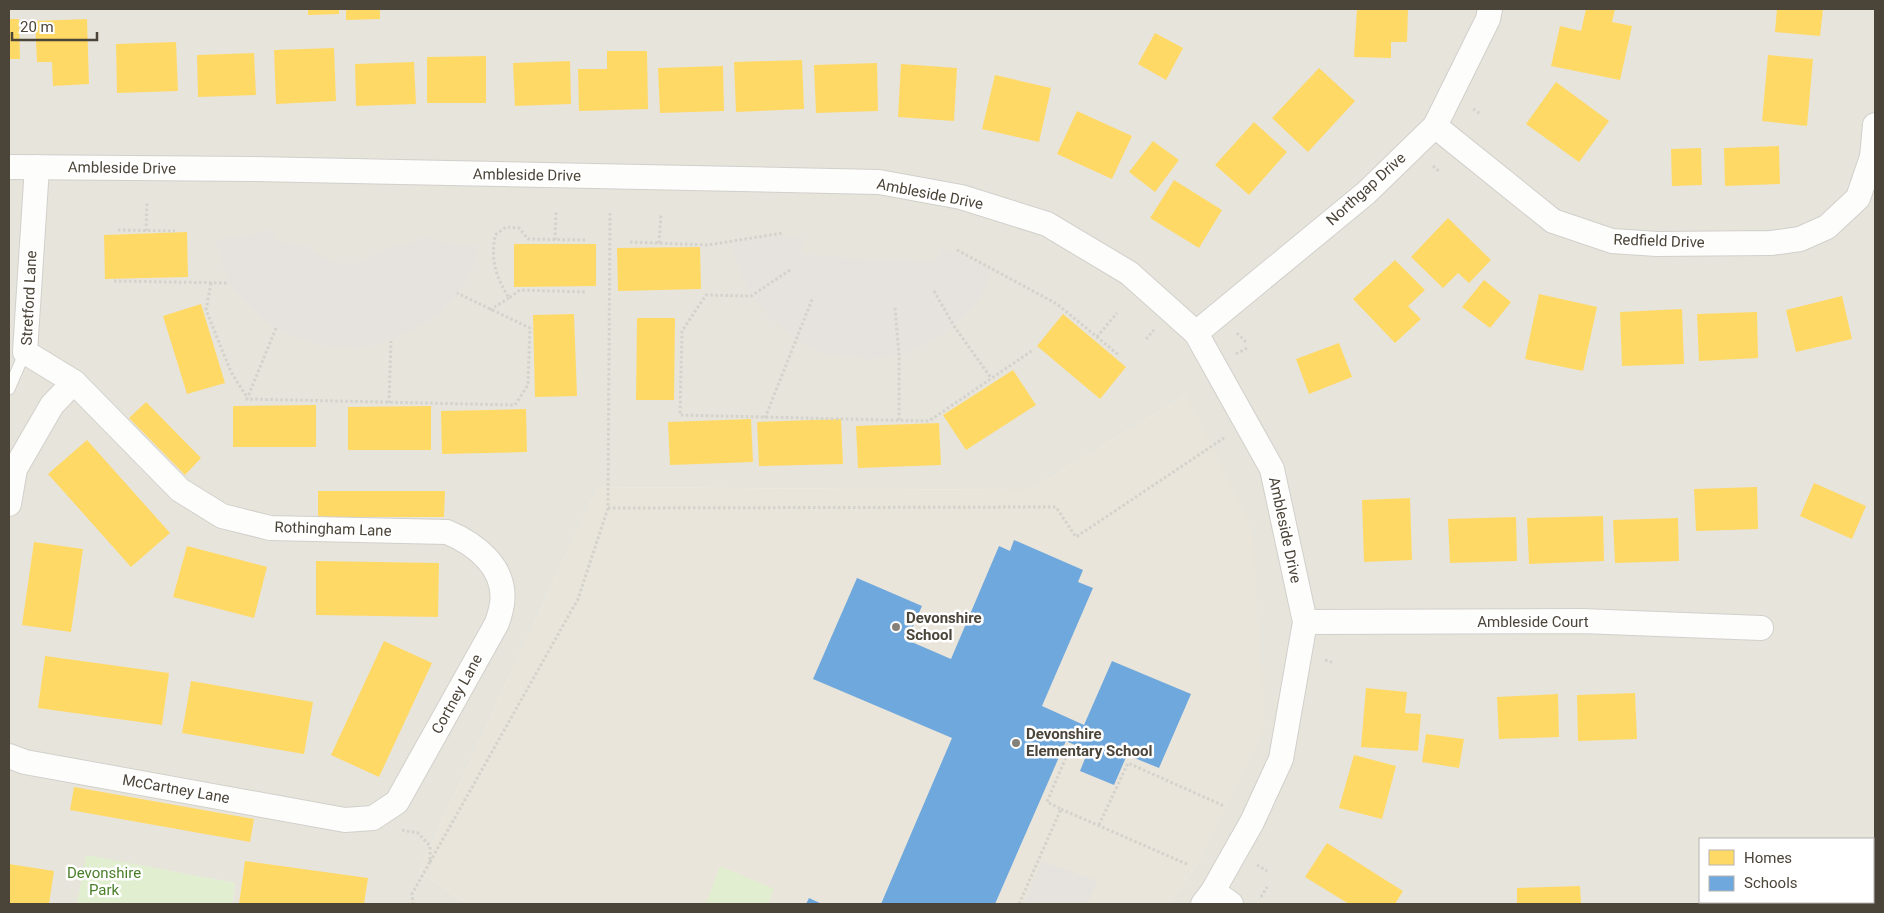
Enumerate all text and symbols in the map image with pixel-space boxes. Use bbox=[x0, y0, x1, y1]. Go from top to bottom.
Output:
scale bar bbox=[12, 10, 98, 42]
text: 20 m bbox=[20, 18, 54, 36]
street label: Northgap Drive bbox=[1323, 149, 1409, 229]
street label: Ambleside Drive bbox=[68, 158, 176, 178]
street label: Ambleside Drive bbox=[473, 165, 581, 185]
street label: Ambleside Drive bbox=[875, 175, 985, 213]
street label: Redfield Drive bbox=[1613, 230, 1705, 252]
street label: Stretford Lane bbox=[18, 250, 40, 346]
street label: Ambleside Drive bbox=[1265, 475, 1305, 585]
street label: Rothingham Lane bbox=[274, 518, 392, 540]
place label: Devonshire School bbox=[906, 609, 982, 644]
street label: Ambleside Court bbox=[1477, 613, 1589, 631]
marker: Devonshire School bbox=[890, 621, 902, 633]
street label: Cortney Lane bbox=[428, 651, 486, 737]
place label: Devonshire Elementary School bbox=[1026, 725, 1152, 760]
marker: Devonshire Elementary School bbox=[1010, 737, 1022, 749]
street label: McCartney Lane bbox=[121, 771, 231, 807]
legend bbox=[1699, 838, 1874, 903]
text: Homes bbox=[1744, 849, 1792, 867]
park label: Devonshire Park bbox=[67, 864, 141, 899]
text: Schools bbox=[1744, 874, 1798, 892]

